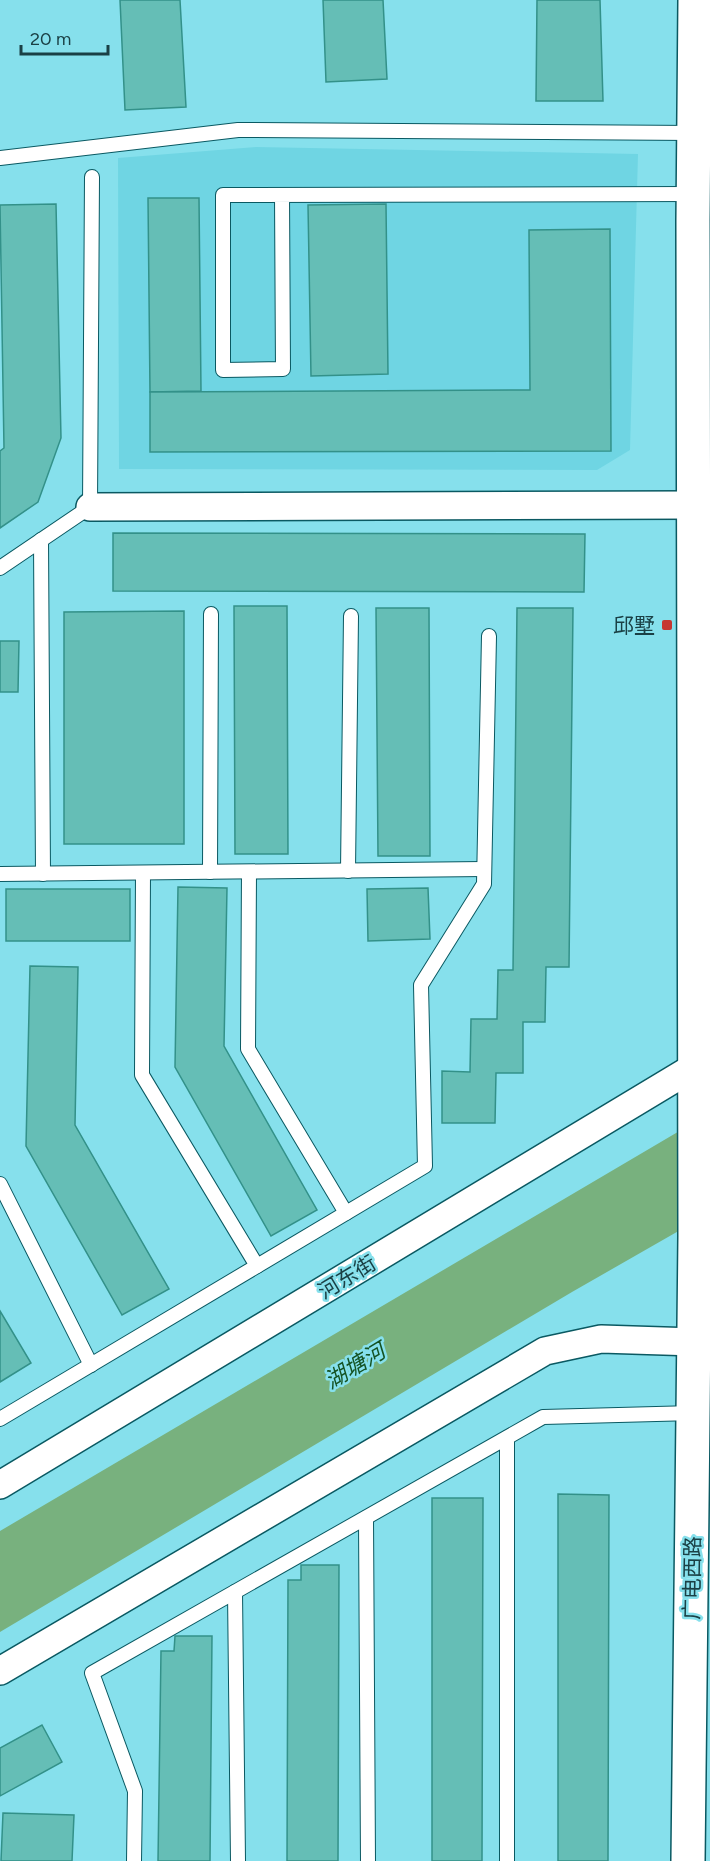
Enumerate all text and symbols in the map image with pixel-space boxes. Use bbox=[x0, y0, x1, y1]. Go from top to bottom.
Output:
scale bar bbox=[21, 18, 108, 56]
text: 20 m bbox=[30, 28, 71, 50]
place label: 邱墅 bbox=[613, 613, 655, 638]
marker: 邱墅 bbox=[660, 618, 674, 632]
street label: 河东街 bbox=[314, 1250, 380, 1304]
water label: 湖塘河 bbox=[320, 1335, 394, 1395]
street label: 广电西路 bbox=[679, 1536, 705, 1620]

